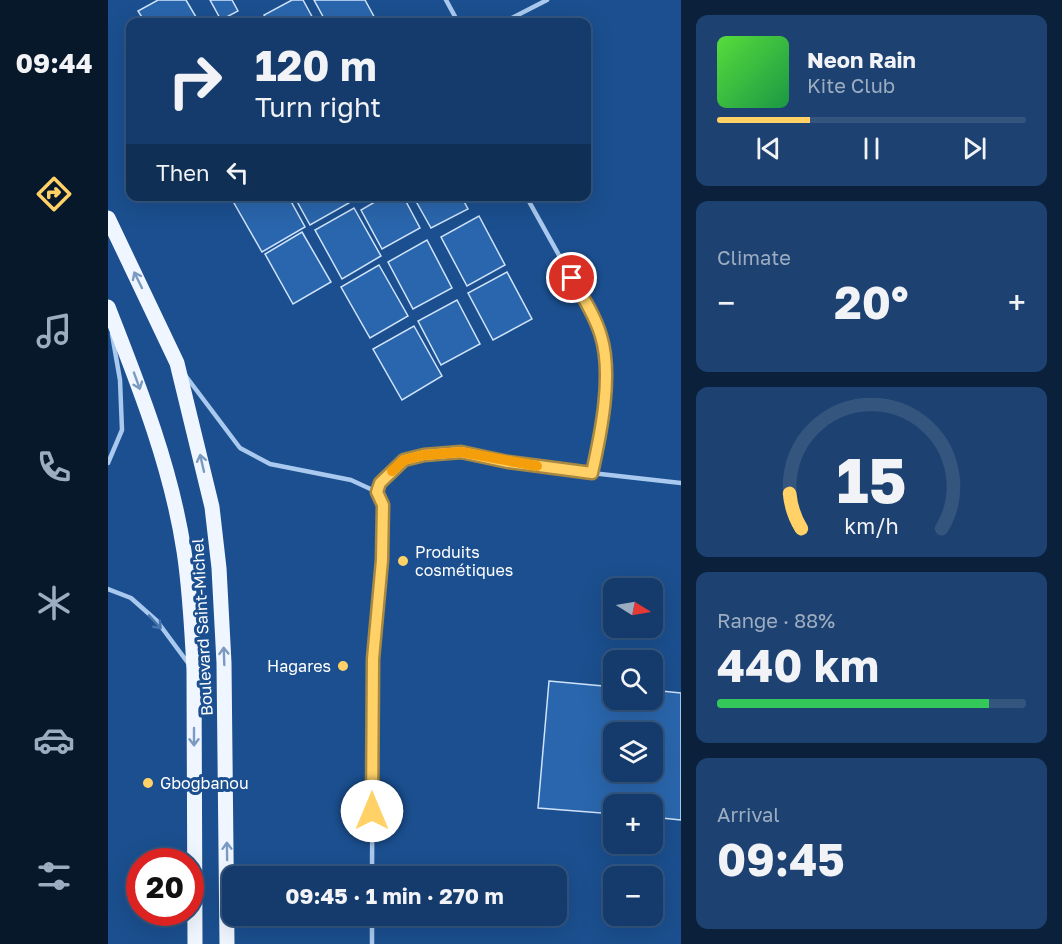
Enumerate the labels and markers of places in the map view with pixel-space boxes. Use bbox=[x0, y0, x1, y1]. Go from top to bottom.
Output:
pin bbox=[546, 252, 597, 303]
place label: Produits cosmétiques bbox=[415, 542, 513, 580]
marker: Produits cosmétiques bbox=[396, 554, 410, 568]
place label: Hagares bbox=[267, 656, 331, 676]
marker: Hagares bbox=[336, 659, 350, 673]
place label: Gbogbanou bbox=[160, 773, 249, 793]
marker: Gbogbanou bbox=[141, 776, 155, 790]

